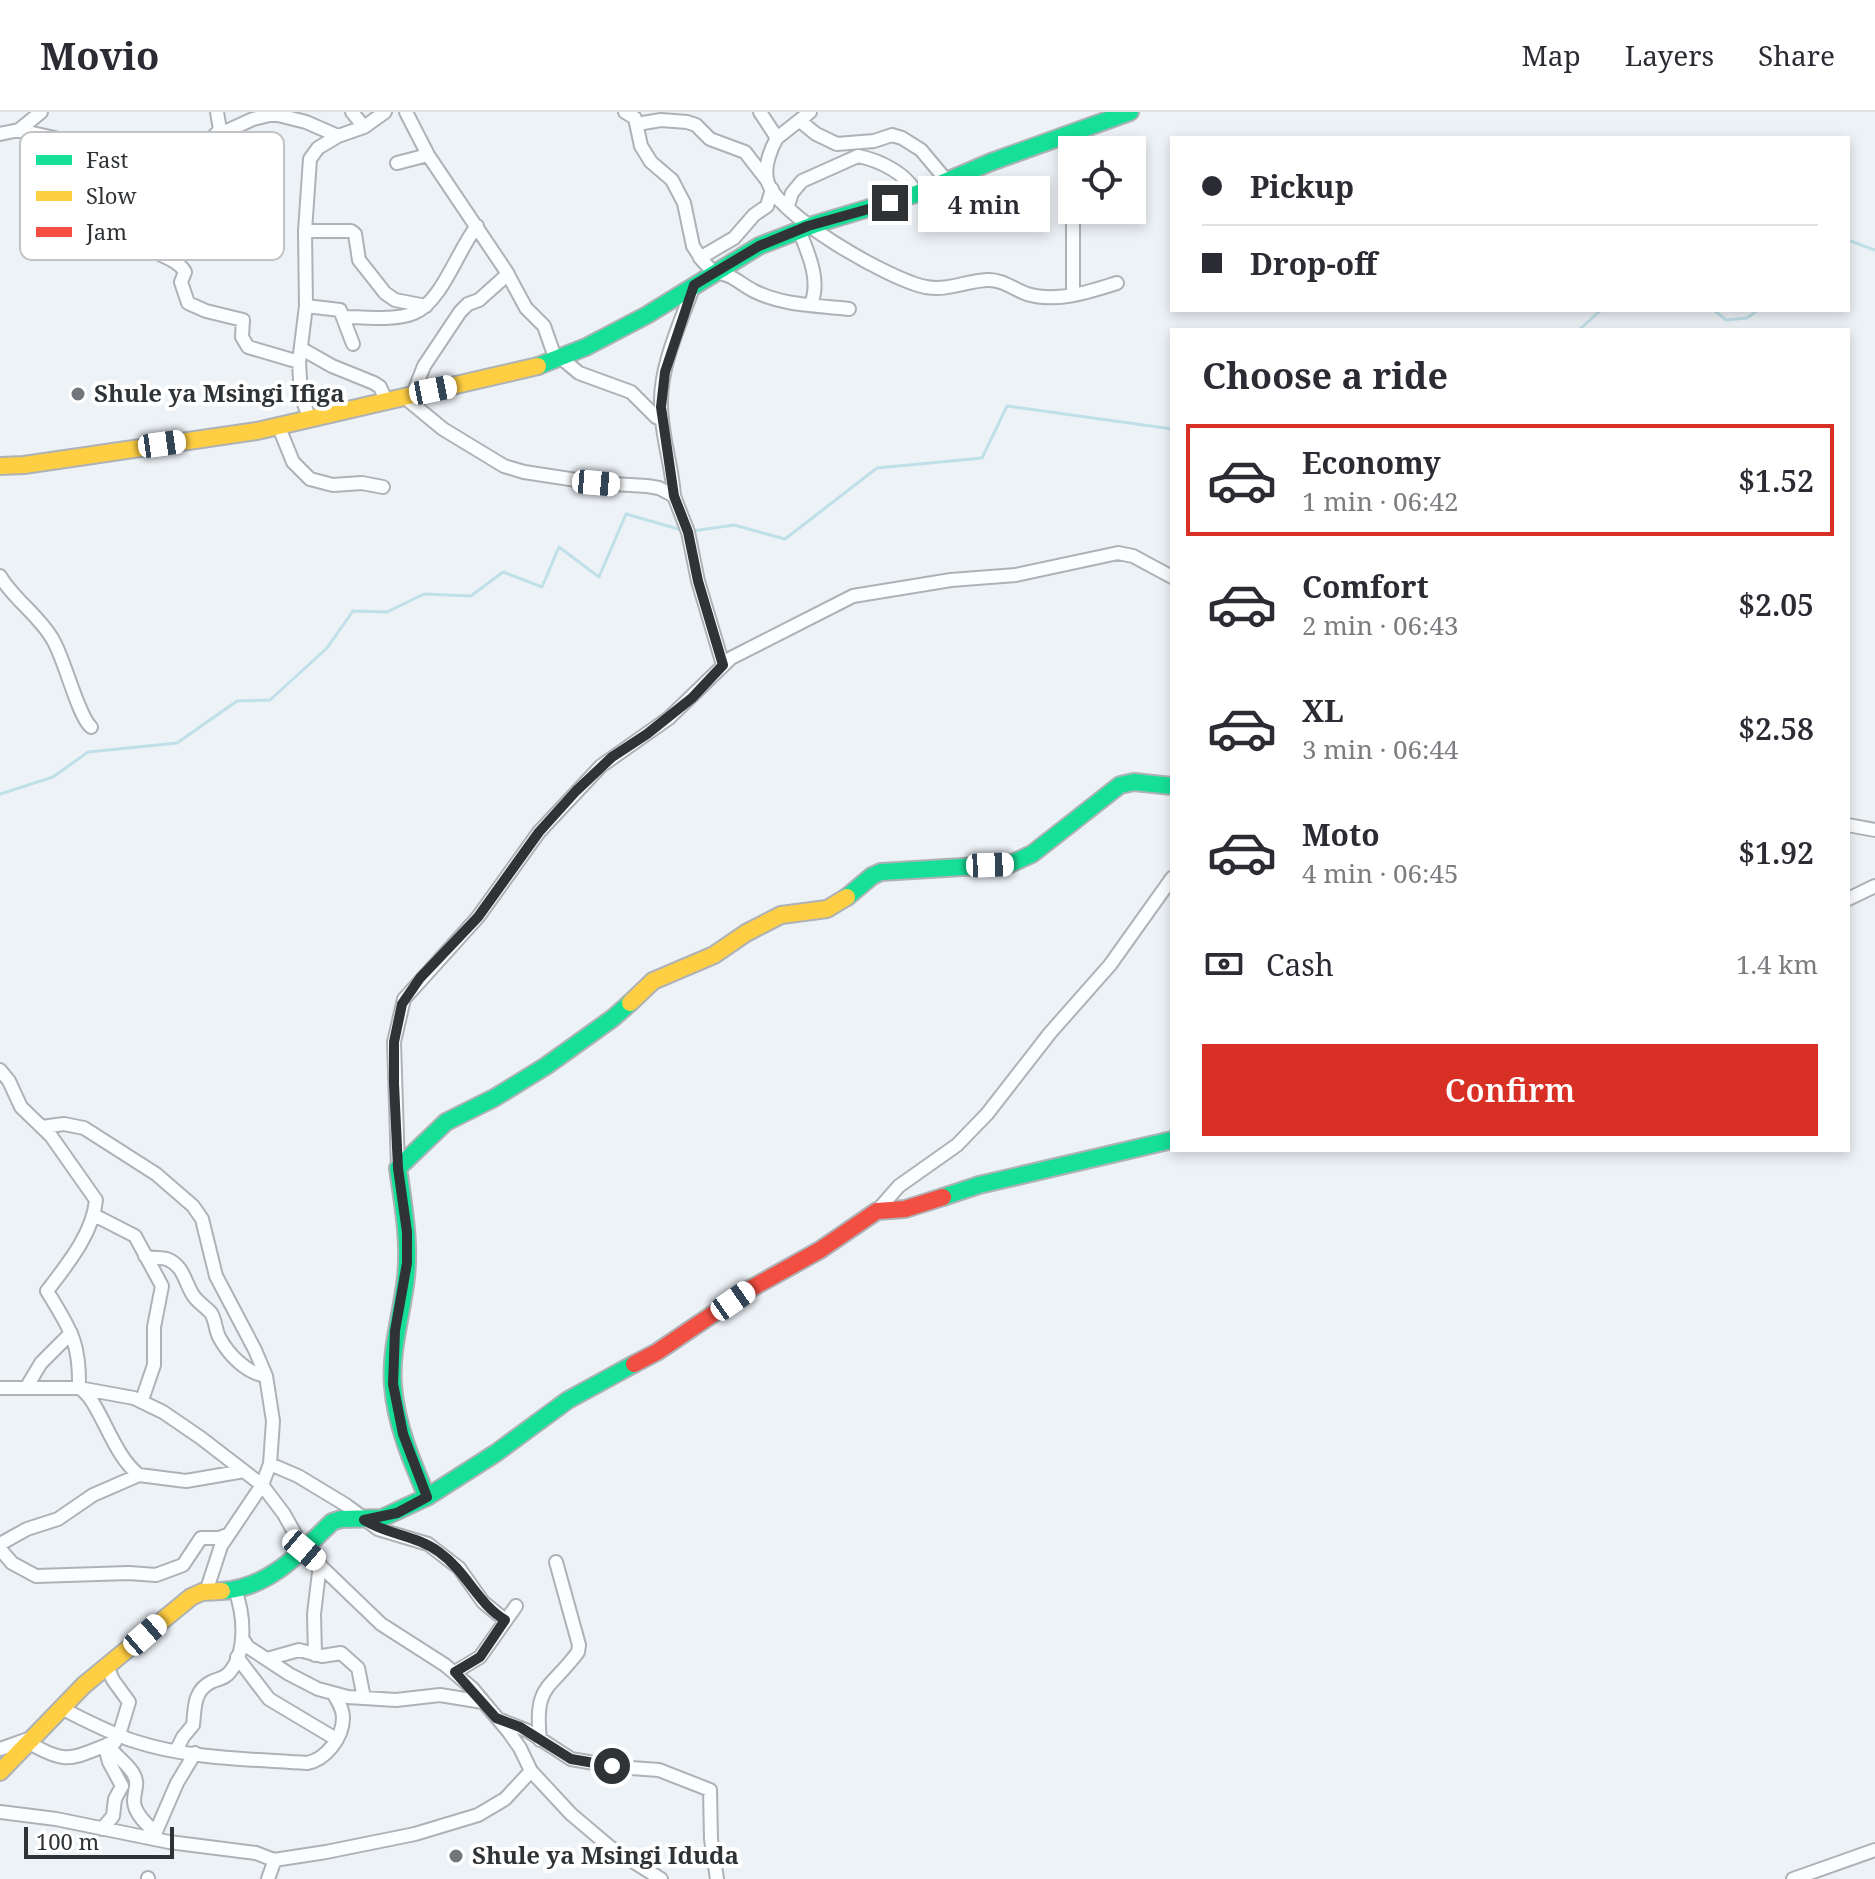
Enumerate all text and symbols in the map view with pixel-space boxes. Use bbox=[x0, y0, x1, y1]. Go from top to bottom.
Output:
text: Movio bbox=[40, 29, 159, 81]
text: Map bbox=[1522, 36, 1581, 74]
text: Layers bbox=[1625, 36, 1714, 74]
text: Share bbox=[1758, 36, 1835, 74]
legend bbox=[20, 132, 284, 260]
map controls bbox=[1058, 136, 1146, 224]
button: locate bbox=[1058, 136, 1146, 224]
text: Fast bbox=[86, 144, 128, 174]
text: Pickup bbox=[1250, 166, 1354, 207]
callout: 4 min bbox=[918, 175, 1050, 231]
text: Slow bbox=[86, 180, 136, 210]
route end bbox=[872, 185, 908, 221]
text: 4 min bbox=[948, 186, 1020, 222]
text: Jam bbox=[85, 216, 127, 246]
text: Drop-off bbox=[1250, 243, 1377, 284]
text: Choose a ride bbox=[1202, 351, 1448, 400]
car bbox=[407, 374, 459, 406]
place label: Shule ya Msingi Ifiga bbox=[94, 376, 345, 409]
marker: Shule ya Msingi Ifiga bbox=[69, 385, 87, 403]
car bbox=[137, 429, 187, 459]
text: Economy bbox=[1302, 442, 1441, 483]
icon: car bbox=[1206, 444, 1278, 516]
text: $1.52 bbox=[1738, 460, 1814, 501]
car bbox=[571, 469, 621, 497]
text: 1 min · 06:42 bbox=[1302, 483, 1459, 519]
text: Comfort bbox=[1302, 566, 1429, 607]
icon: car bbox=[1206, 568, 1278, 640]
text: $2.05 bbox=[1738, 584, 1814, 625]
text: 2 min · 06:43 bbox=[1302, 607, 1459, 643]
text: XL bbox=[1302, 690, 1344, 731]
icon: car bbox=[1206, 692, 1278, 764]
text: $2.58 bbox=[1738, 708, 1814, 749]
text: 3 min · 06:44 bbox=[1302, 731, 1459, 767]
text: Moto bbox=[1302, 814, 1380, 855]
icon: car bbox=[1206, 816, 1278, 888]
text: $1.92 bbox=[1738, 832, 1814, 873]
car bbox=[966, 852, 1014, 878]
text: 4 min · 06:45 bbox=[1302, 855, 1459, 891]
icon: cash bbox=[1202, 942, 1246, 986]
text: Cash bbox=[1266, 944, 1334, 985]
text: 1.4 km bbox=[1736, 946, 1818, 982]
button: Confirm bbox=[1202, 1044, 1818, 1136]
car bbox=[706, 1277, 760, 1325]
car bbox=[278, 1525, 330, 1575]
car bbox=[119, 1610, 171, 1660]
route start bbox=[594, 1748, 630, 1784]
scale bar bbox=[24, 1823, 174, 1859]
text: 100 m bbox=[36, 1826, 99, 1856]
place label: Shule ya Msingi Iduda bbox=[472, 1838, 739, 1871]
marker: Shule ya Msingi Iduda bbox=[447, 1847, 465, 1865]

